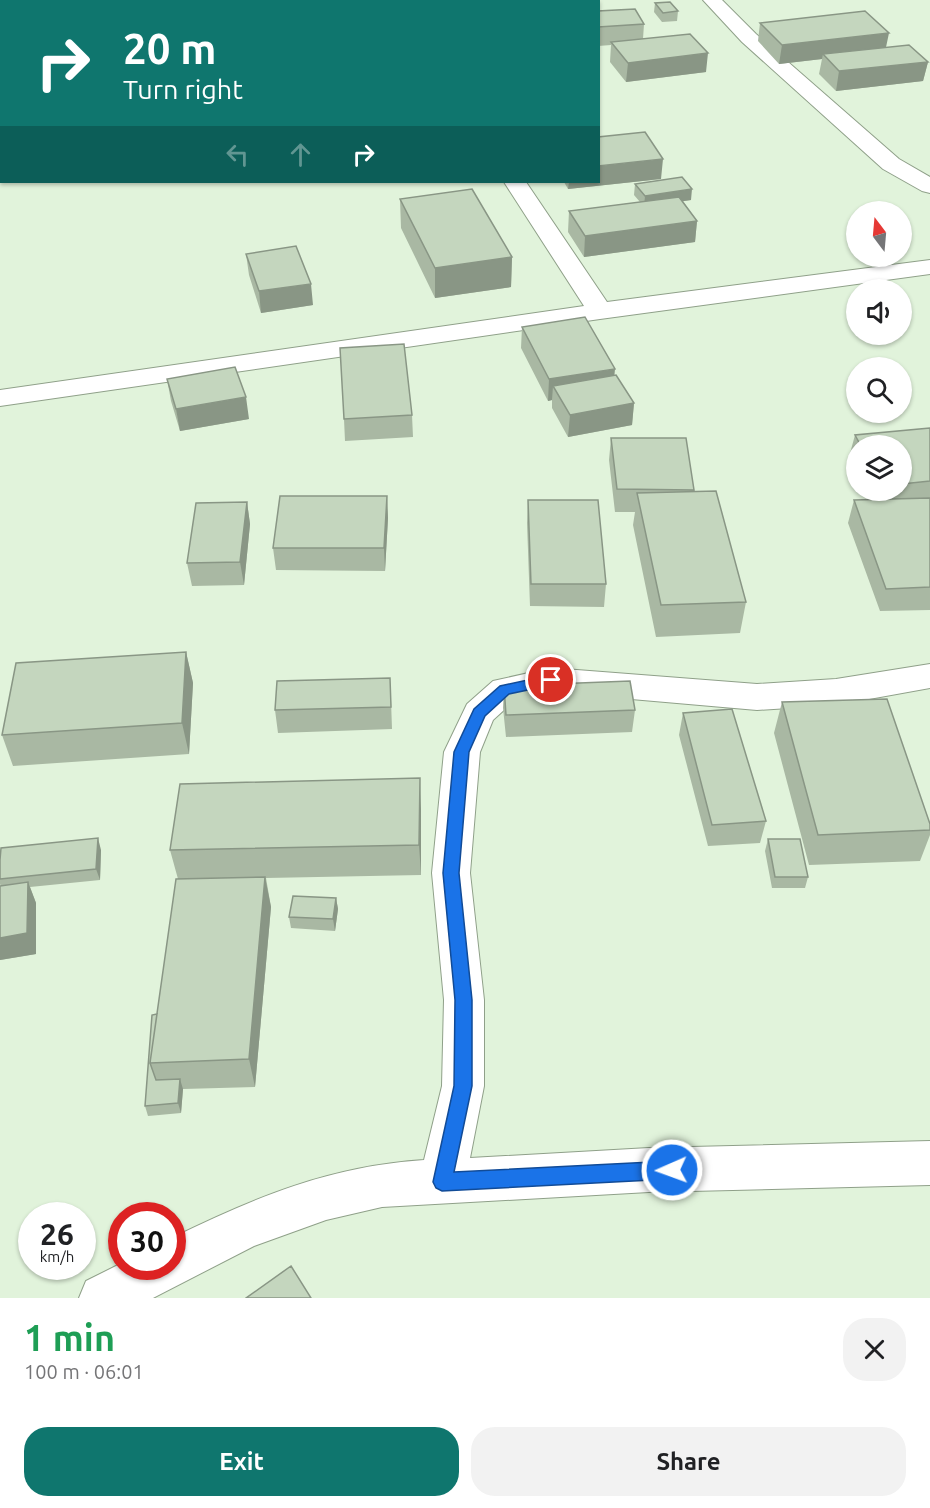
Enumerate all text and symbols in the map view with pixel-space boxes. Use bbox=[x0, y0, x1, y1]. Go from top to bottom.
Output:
icon: right bbox=[24, 24, 102, 102]
text: 20 m bbox=[123, 25, 217, 72]
text: Turn right bbox=[123, 74, 243, 104]
icon: left bbox=[221, 138, 254, 171]
icon: ahead bbox=[284, 138, 317, 171]
icon: right bbox=[347, 138, 380, 171]
north arrow bbox=[846, 201, 912, 267]
map controls bbox=[846, 201, 912, 501]
button: sound bbox=[846, 279, 912, 345]
button: search bbox=[846, 357, 912, 423]
button: layers bbox=[846, 435, 912, 501]
pin bbox=[525, 654, 576, 705]
icon: arrive bbox=[534, 663, 567, 696]
position arrow bbox=[640, 1138, 704, 1202]
speed limit sign: 30 bbox=[108, 1202, 186, 1280]
text: 26 bbox=[40, 1217, 74, 1251]
text: km/h bbox=[40, 1248, 74, 1265]
text: 1 min bbox=[24, 1317, 115, 1358]
button: close bbox=[843, 1318, 906, 1381]
text: 100 m · 06:01 bbox=[24, 1360, 144, 1383]
button: Exit bbox=[24, 1427, 459, 1496]
button: Share bbox=[471, 1427, 906, 1496]

